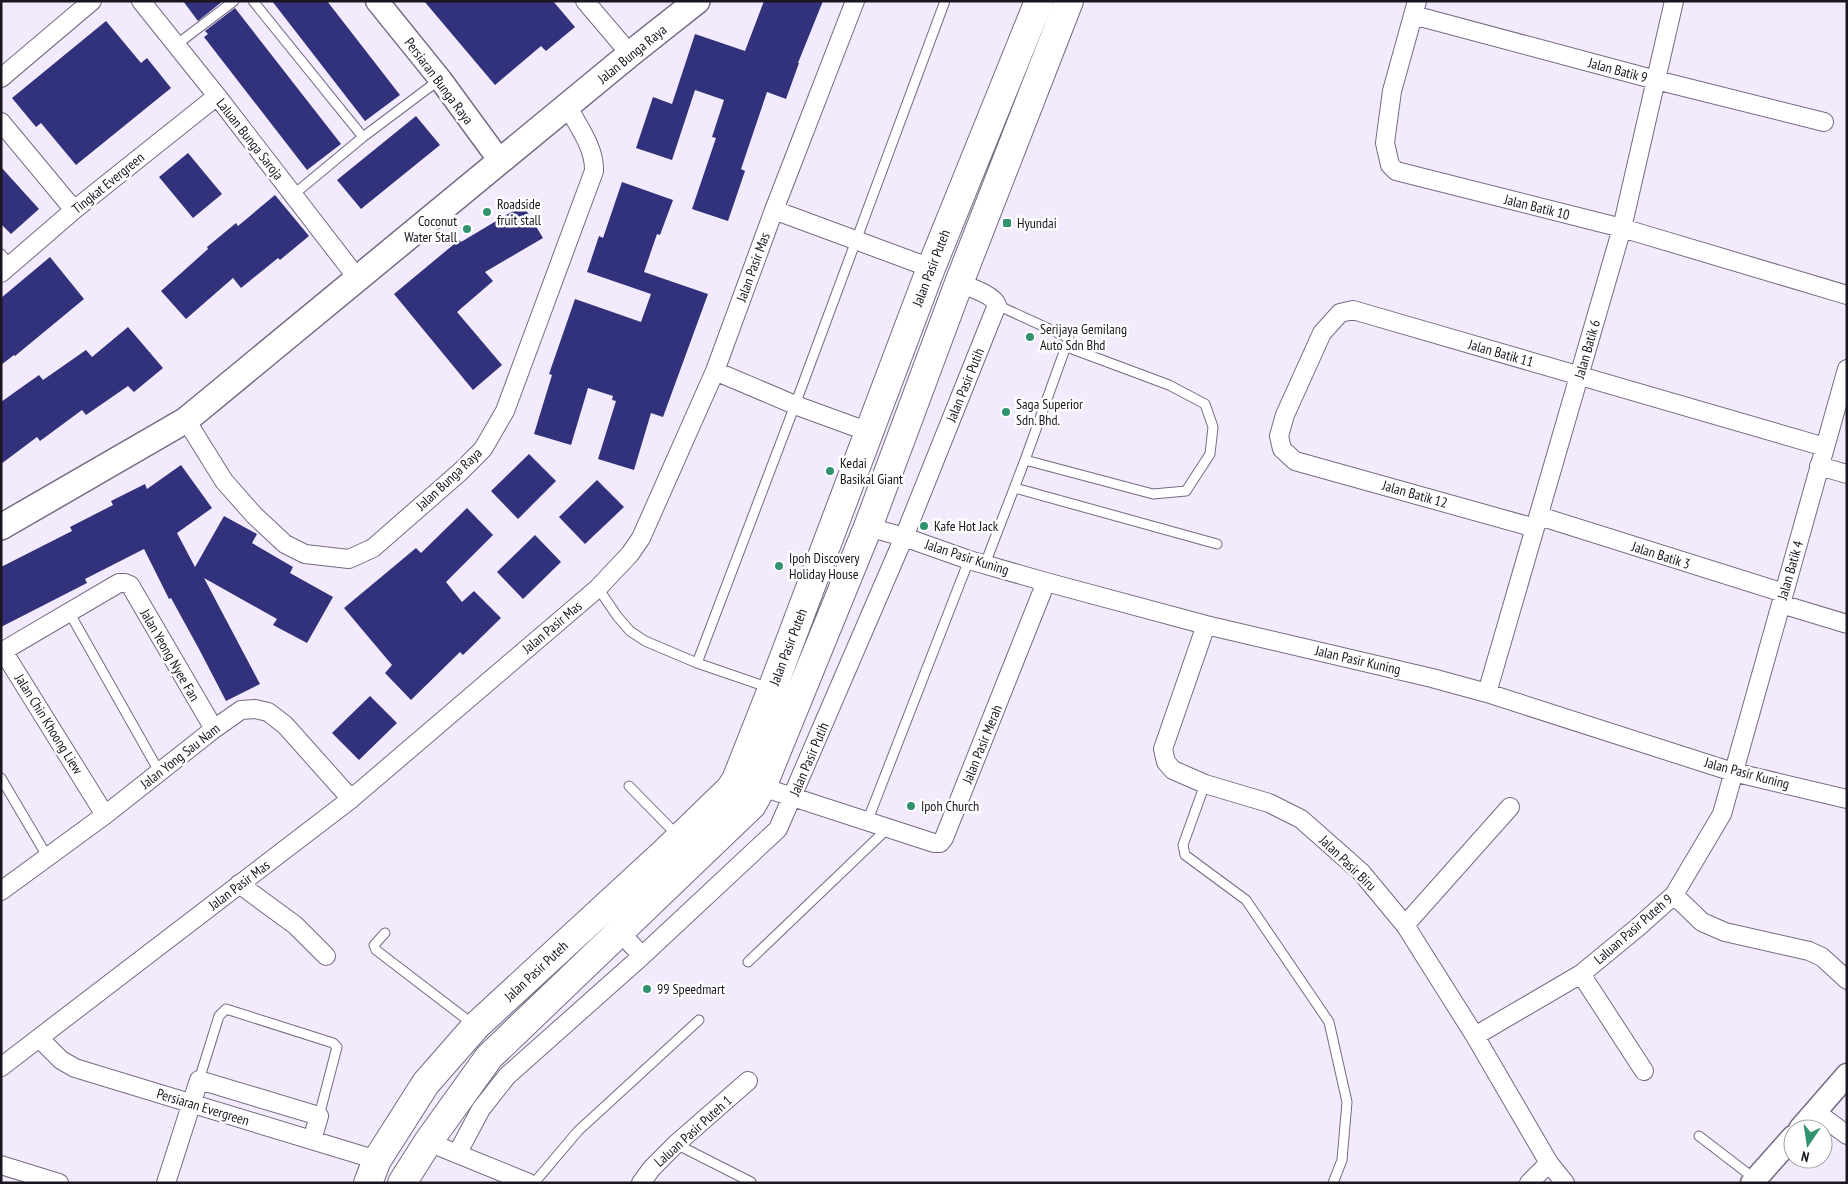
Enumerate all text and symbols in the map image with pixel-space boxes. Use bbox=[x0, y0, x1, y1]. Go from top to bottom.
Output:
street label: Jalan Bunga Raya bbox=[593, 21, 670, 88]
street label: Persiaran Bunga Raya bbox=[400, 34, 478, 128]
street label: Jalan Batik 9 bbox=[1586, 53, 1650, 87]
street label: Laluan Bunga Saroja bbox=[212, 95, 288, 183]
street label: Tingkat Evergreen bbox=[68, 148, 148, 218]
street label: Jalan Batik 10 bbox=[1501, 190, 1572, 224]
place label: Roadside fruit stall bbox=[497, 195, 542, 229]
marker: Roadside fruit stall bbox=[481, 206, 493, 218]
place label: Coconut Water Stall bbox=[404, 212, 458, 246]
place label: Hyundai bbox=[1017, 214, 1057, 232]
marker: Hyundai bbox=[1001, 217, 1013, 229]
marker: Coconut Water Stall bbox=[461, 223, 473, 235]
street label: Jalan Pasir Puteh bbox=[908, 227, 954, 310]
street label: Jalan Pasir Mas bbox=[732, 230, 774, 305]
street label: Jalan Batik 6 bbox=[1570, 317, 1604, 381]
place label: Serijaya Gemilang Auto Sdn Bhd bbox=[1040, 320, 1127, 354]
marker: Serijaya Gemilang Auto Sdn Bhd bbox=[1024, 331, 1036, 343]
street label: Jalan Batik 11 bbox=[1465, 335, 1536, 371]
street label: Jalan Pasir Putih bbox=[942, 345, 988, 426]
place label: Saga Superior Sdn. Bhd. bbox=[1016, 395, 1083, 429]
marker: Saga Superior Sdn. Bhd. bbox=[1000, 406, 1012, 418]
street label: Jalan Bunga Raya bbox=[412, 444, 486, 515]
place label: Kedai Basikal Giant bbox=[840, 454, 903, 488]
marker: Kedai Basikal Giant bbox=[824, 465, 836, 477]
street label: Jalan Batik 12 bbox=[1379, 476, 1450, 512]
place label: Kafe Hot Jack bbox=[934, 517, 999, 535]
marker: Kafe Hot Jack bbox=[918, 520, 930, 532]
street label: Jalan Pasir Kuning bbox=[922, 535, 1011, 579]
street label: Jalan Batik 3 bbox=[1629, 537, 1693, 573]
street label: Jalan Batik 4 bbox=[1773, 538, 1807, 602]
place label: Ipoh Discovery Holiday House bbox=[789, 549, 860, 583]
marker: Ipoh Discovery Holiday House bbox=[773, 560, 785, 572]
street label: Jalan Pasir Mas bbox=[518, 597, 586, 658]
street label: Jalan Yeong Nyee Fan bbox=[136, 605, 204, 704]
street label: Jalan Pasir Puteh bbox=[765, 606, 811, 689]
street label: Jalan Pasir Kuning bbox=[1313, 641, 1402, 679]
street label: Jalan Chin Khoong Liew bbox=[10, 670, 87, 778]
street label: Jalan Pasir Merah bbox=[958, 702, 1006, 787]
street label: Jalan Yong Sau Nam bbox=[136, 719, 223, 793]
street label: Jalan Pasir Putih bbox=[785, 720, 833, 799]
street label: Jalan Pasir Kuning bbox=[1702, 753, 1791, 793]
place label: Ipoh Church bbox=[921, 797, 979, 815]
marker: Ipoh Church bbox=[905, 800, 917, 812]
street label: Jalan Pasir Biru bbox=[1315, 831, 1380, 895]
street label: Jalan Pasir Mas bbox=[204, 856, 274, 915]
street label: Laluan Pasir Puteh 9 bbox=[1590, 890, 1676, 968]
street label: Jalan Pasir Puteh bbox=[500, 937, 572, 1006]
place label: 99 Speedmart bbox=[657, 980, 725, 998]
marker: 99 Speedmart bbox=[641, 983, 653, 995]
street label: Persiaran Evergreen bbox=[154, 1084, 252, 1130]
street label: Laluan Pasir Puteh 1 bbox=[650, 1091, 736, 1171]
north arrow bbox=[1783, 1119, 1833, 1169]
text: N bbox=[1799, 1147, 1811, 1166]

